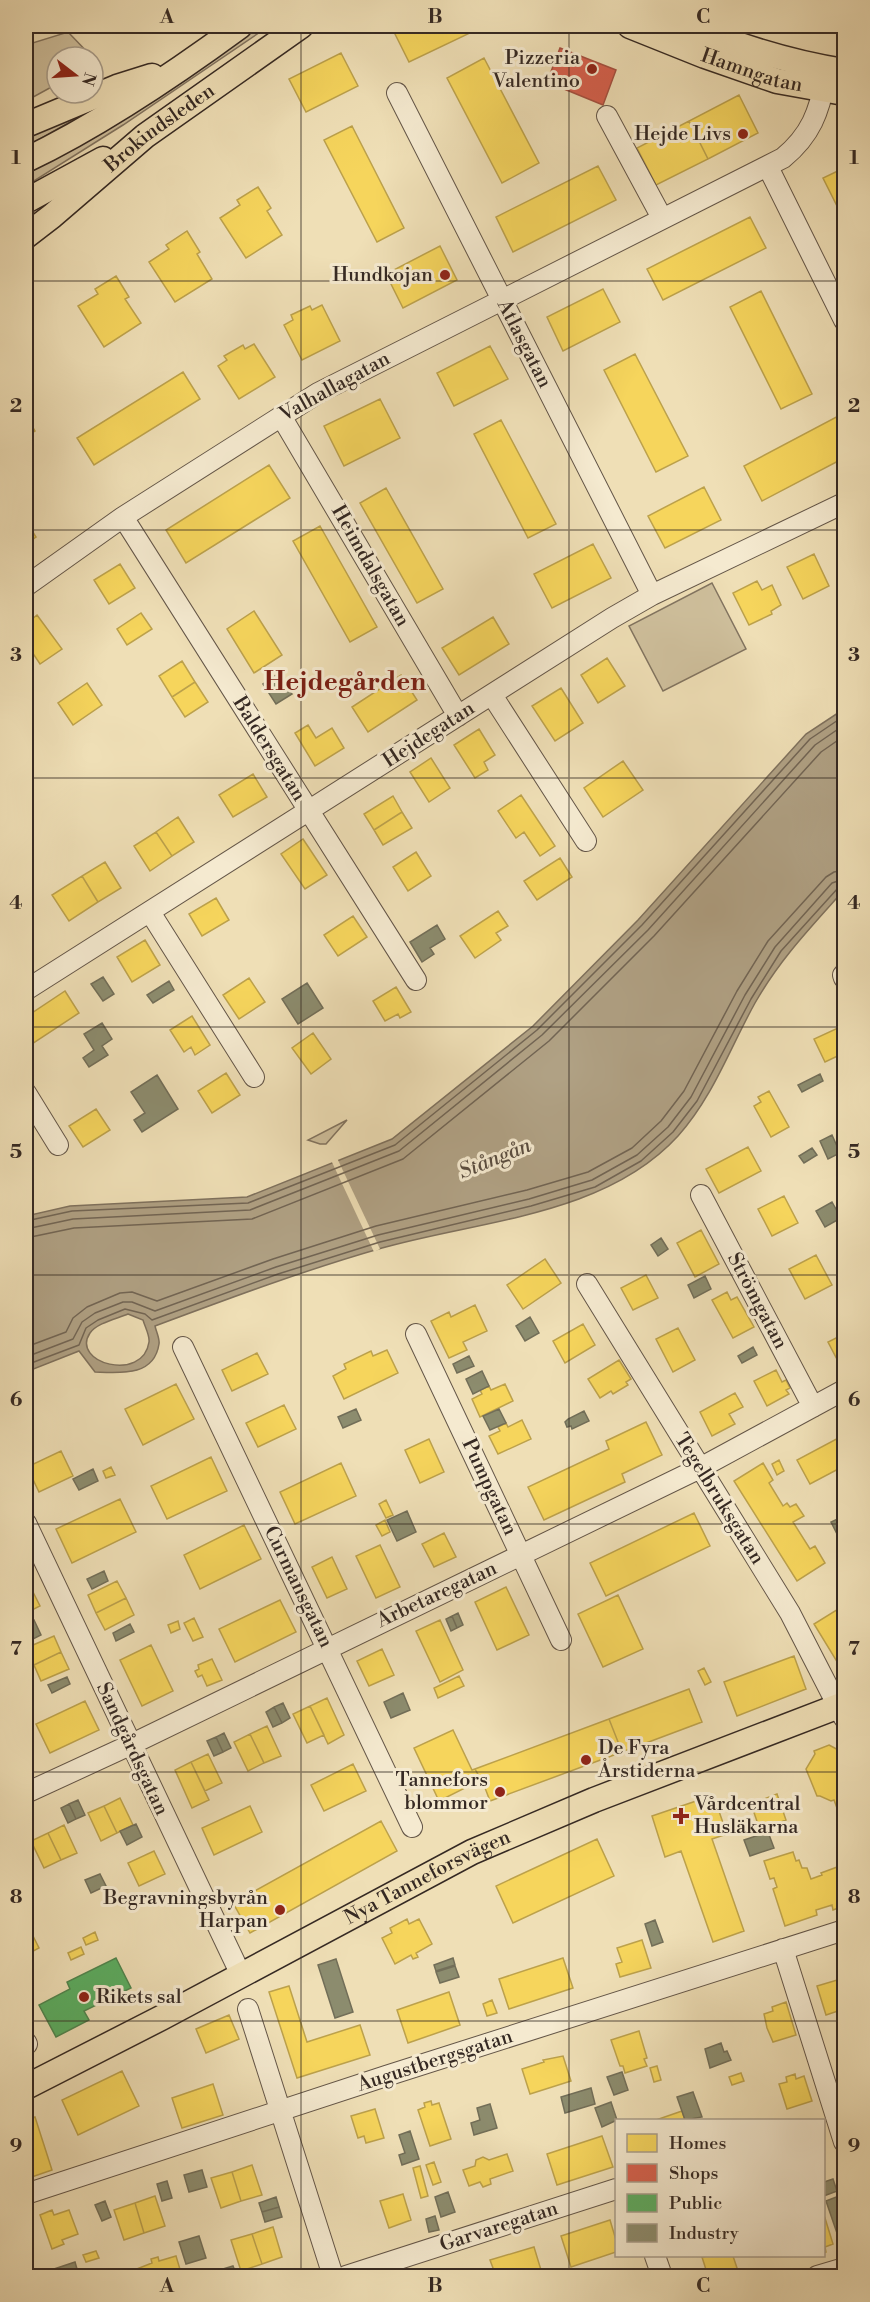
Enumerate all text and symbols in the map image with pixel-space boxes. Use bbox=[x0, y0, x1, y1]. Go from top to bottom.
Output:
text: A bbox=[159, 5, 175, 30]
text: B bbox=[427, 5, 443, 30]
text: C bbox=[696, 5, 710, 30]
street label: Hamngatan bbox=[698, 43, 805, 98]
north arrow bbox=[45, 45, 105, 105]
place label: Pizzeria Valentino bbox=[492, 46, 581, 94]
marker: Pizzeria Valentino bbox=[585, 62, 599, 76]
text: N bbox=[77, 70, 100, 88]
street label: Brokindsleden bbox=[98, 78, 220, 178]
place label: Hejde Livs bbox=[634, 122, 731, 147]
marker: Hejde Livs bbox=[736, 127, 750, 141]
text: 1 bbox=[11, 146, 21, 171]
text: 1 bbox=[849, 146, 859, 171]
place label: Hundkojan bbox=[332, 263, 433, 288]
marker: Hundkojan bbox=[438, 268, 452, 282]
street label: Atlasgatan bbox=[491, 295, 557, 392]
street label: Valhallagatan bbox=[274, 346, 395, 428]
text: 2 bbox=[10, 394, 22, 419]
text: 2 bbox=[848, 394, 860, 419]
street label: Heimdalsgatan bbox=[325, 501, 415, 631]
text: 3 bbox=[10, 643, 22, 668]
text: 3 bbox=[848, 643, 860, 668]
district label: Hejdegården bbox=[264, 666, 426, 698]
street label: Baldersgatan bbox=[226, 691, 311, 806]
street label: Hejdegatan bbox=[379, 696, 480, 774]
text: 4 bbox=[9, 891, 23, 916]
text: 4 bbox=[847, 891, 861, 916]
water label: Stångån bbox=[455, 1133, 535, 1185]
text: 5 bbox=[10, 1140, 22, 1165]
text: 5 bbox=[848, 1140, 860, 1165]
street label: Strömgatan bbox=[721, 1248, 793, 1354]
text: 6 bbox=[10, 1388, 23, 1413]
text: 6 bbox=[848, 1388, 861, 1413]
street label: Tegelbruksgatan bbox=[669, 1429, 769, 1569]
street label: Pumpgatan bbox=[456, 1435, 522, 1540]
street label: Curmansgatan bbox=[258, 1522, 338, 1652]
street label: Arbetaregatan bbox=[372, 1556, 501, 1634]
text: 7 bbox=[10, 1637, 22, 1662]
text: 7 bbox=[848, 1637, 860, 1662]
street label: Sandgårdsgatan bbox=[90, 1679, 174, 1820]
place label: De Fyra Årstiderna bbox=[597, 1736, 696, 1784]
marker: De Fyra Årstiderna bbox=[579, 1753, 593, 1767]
place label: Tannefors blommor bbox=[396, 1768, 488, 1816]
marker: Tannefors blommor bbox=[493, 1785, 507, 1799]
place label: Vårdcentral Husläkarna bbox=[693, 1792, 800, 1840]
marker: Vårdcentral Husläkarna bbox=[672, 1807, 690, 1825]
street label: Nya Tanneforsvägen bbox=[340, 1824, 514, 1930]
text: 8 bbox=[10, 1885, 23, 1910]
text: 8 bbox=[848, 1885, 861, 1910]
place label: Begravningsbyrån Harpan bbox=[102, 1886, 268, 1934]
marker: Begravningsbyrån Harpan bbox=[273, 1903, 287, 1917]
place label: Rikets sal bbox=[96, 1985, 182, 2010]
marker: Rikets sal bbox=[77, 1990, 91, 2004]
street label: Augustbergsgatan bbox=[353, 2024, 516, 2098]
legend bbox=[615, 2119, 825, 2257]
text: Homes bbox=[669, 2132, 726, 2155]
text: 9 bbox=[10, 2134, 22, 2159]
text: 9 bbox=[848, 2134, 860, 2159]
text: Shops bbox=[669, 2162, 719, 2185]
text: Public bbox=[669, 2192, 722, 2215]
street label: Garvaregatan bbox=[437, 2196, 561, 2258]
text: Industry bbox=[669, 2222, 739, 2245]
text: A bbox=[159, 2274, 175, 2299]
text: B bbox=[427, 2274, 443, 2299]
text: C bbox=[696, 2274, 710, 2299]

